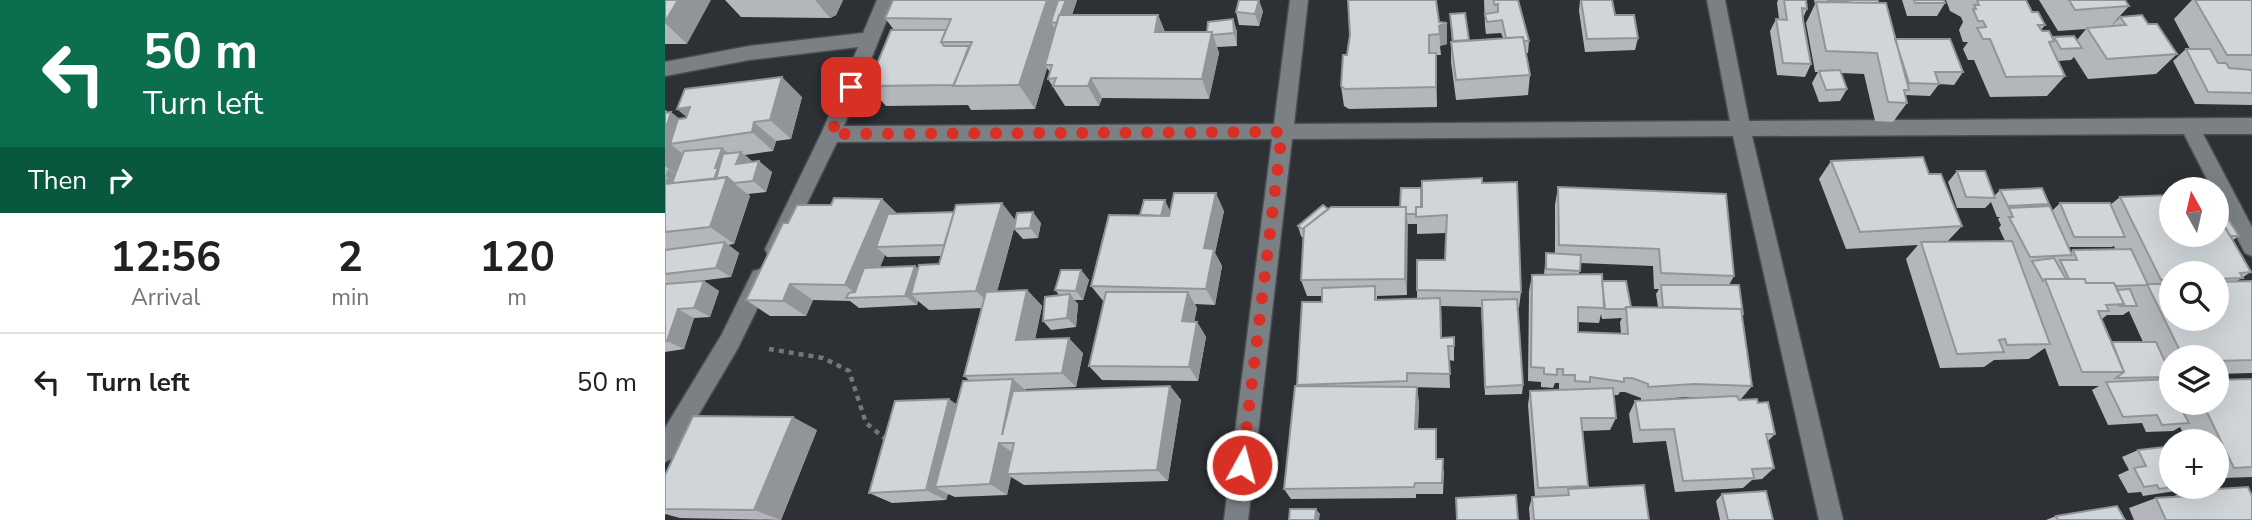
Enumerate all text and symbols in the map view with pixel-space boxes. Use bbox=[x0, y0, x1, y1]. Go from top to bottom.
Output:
text: 50 m bbox=[143, 18, 258, 85]
icon: left bbox=[28, 28, 119, 119]
pin bbox=[821, 57, 881, 117]
icon: arrive bbox=[832, 68, 870, 106]
text: Turn left bbox=[143, 82, 263, 125]
icon: right bbox=[101, 161, 139, 199]
text: Then bbox=[28, 163, 87, 198]
north arrow bbox=[2159, 177, 2229, 247]
map controls bbox=[2159, 177, 2229, 499]
text: 12:56 bbox=[110, 229, 221, 286]
text: 2 bbox=[338, 229, 363, 286]
text: 120 bbox=[479, 229, 555, 286]
button: search bbox=[2159, 261, 2229, 331]
text: Arrival bbox=[131, 282, 200, 313]
text: min bbox=[331, 282, 369, 313]
text: m bbox=[507, 282, 527, 313]
button: layers bbox=[2159, 345, 2229, 415]
icon: left bbox=[28, 363, 66, 401]
text: Turn left bbox=[87, 365, 190, 400]
text: 50 m bbox=[577, 365, 637, 400]
position arrow bbox=[1205, 428, 1279, 502]
button: + bbox=[2159, 429, 2229, 499]

